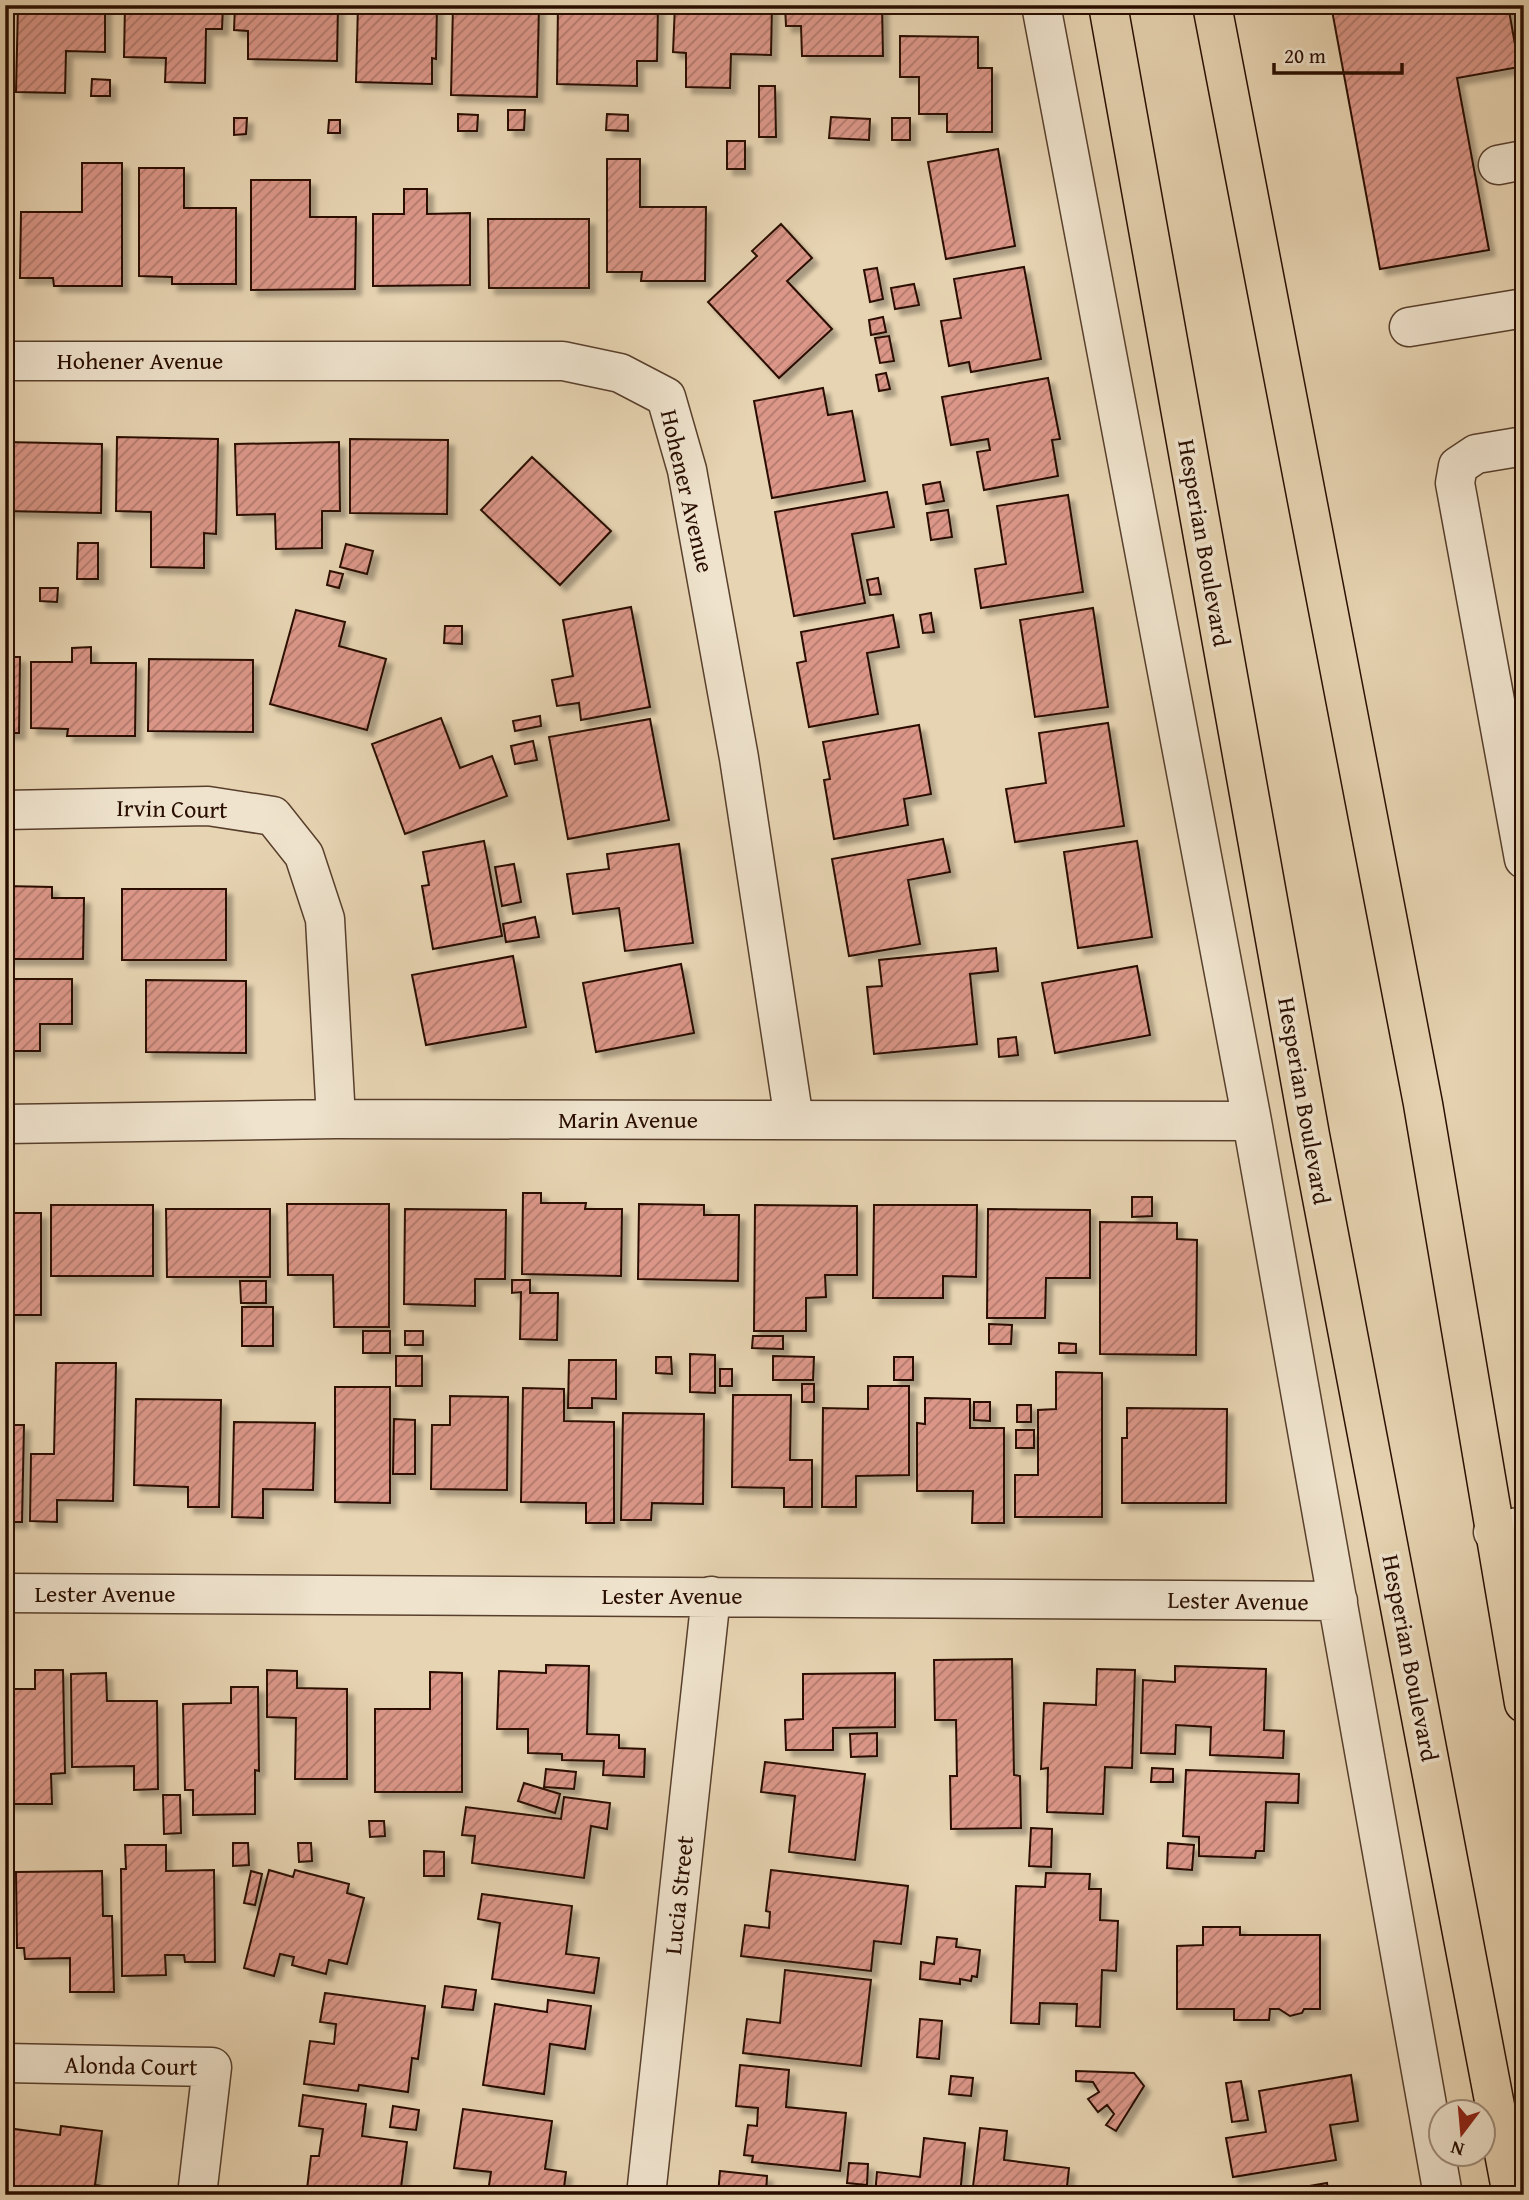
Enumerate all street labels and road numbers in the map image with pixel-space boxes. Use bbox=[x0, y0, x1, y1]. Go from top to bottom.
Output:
street label: Hohener Avenue bbox=[57, 343, 223, 378]
street label: Hohener Avenue bbox=[652, 406, 723, 576]
street label: Hesperian Boulevard bbox=[1169, 437, 1240, 649]
street label: Irvin Court bbox=[116, 790, 229, 827]
street label: Hesperian Boulevard bbox=[1269, 995, 1340, 1207]
street label: Marin Avenue bbox=[558, 1102, 698, 1137]
street label: Hesperian Boulevard bbox=[1373, 1552, 1448, 1764]
street label: Lester Avenue bbox=[34, 1576, 176, 1611]
street label: Lester Avenue bbox=[601, 1578, 743, 1613]
street label: Lester Avenue bbox=[1167, 1582, 1309, 1619]
street label: Lucia Street bbox=[655, 1833, 702, 1956]
street label: Alonda Court bbox=[64, 2047, 198, 2084]

